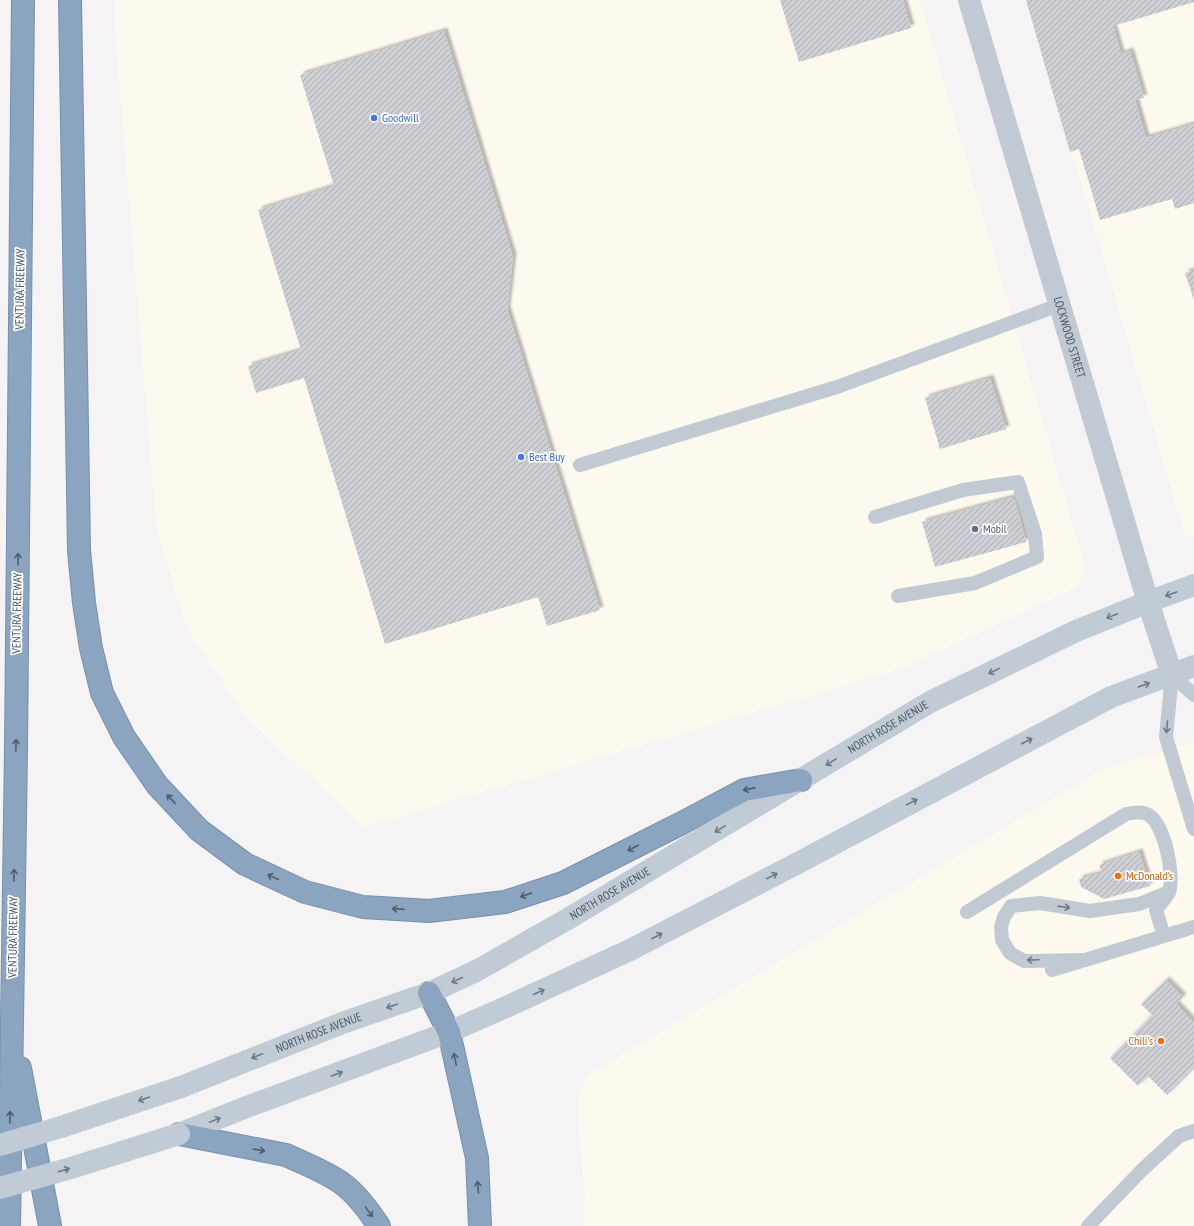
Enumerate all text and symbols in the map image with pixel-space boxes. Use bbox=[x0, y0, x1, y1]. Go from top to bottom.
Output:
place label: Goodwill bbox=[382, 110, 419, 125]
marker: Goodwill bbox=[369, 113, 379, 123]
street label: VENTURA FREEWAY bbox=[11, 248, 28, 331]
street label: LOCKWOOD STREET bbox=[1051, 295, 1089, 380]
place label: Best Buy bbox=[529, 449, 565, 464]
marker: Best Buy bbox=[516, 452, 526, 462]
place label: Mobil bbox=[983, 521, 1007, 536]
marker: Mobil bbox=[970, 524, 980, 534]
one-way arrow bbox=[14, 553, 21, 566]
street label: VENTURA FREEWAY bbox=[8, 572, 25, 655]
one-way arrow bbox=[1165, 590, 1177, 598]
one-way arrow bbox=[1106, 613, 1118, 621]
one-way arrow bbox=[988, 668, 1000, 675]
one-way arrow bbox=[1138, 680, 1150, 688]
street label: NORTH ROSE AVENUE bbox=[845, 697, 931, 757]
one-way arrow bbox=[1163, 720, 1171, 733]
one-way arrow bbox=[1021, 737, 1033, 744]
one-way arrow bbox=[12, 739, 20, 752]
one-way arrow bbox=[825, 758, 837, 766]
one-way arrow bbox=[742, 786, 755, 794]
one-way arrow bbox=[166, 794, 175, 805]
one-way arrow bbox=[906, 798, 918, 805]
one-way arrow bbox=[714, 825, 726, 833]
one-way arrow bbox=[627, 845, 639, 852]
street label: NORTH ROSE AVENUE bbox=[567, 863, 653, 923]
place label: McDonald's bbox=[1126, 868, 1173, 883]
one-way arrow bbox=[10, 869, 18, 882]
marker: McDonald's bbox=[1113, 871, 1123, 881]
one-way arrow bbox=[766, 872, 778, 879]
one-way arrow bbox=[267, 873, 279, 880]
one-way arrow bbox=[520, 892, 533, 899]
street label: VENTURA FREEWAY bbox=[4, 896, 21, 979]
one-way arrow bbox=[1057, 903, 1070, 911]
one-way arrow bbox=[392, 905, 405, 912]
one-way arrow bbox=[650, 931, 662, 939]
one-way arrow bbox=[1027, 957, 1040, 964]
one-way arrow bbox=[451, 977, 463, 984]
one-way arrow bbox=[533, 988, 545, 995]
one-way arrow bbox=[387, 1002, 399, 1010]
street label: NORTH ROSE AVENUE bbox=[273, 1009, 363, 1056]
place label: Chili's bbox=[1129, 1033, 1153, 1048]
marker: Chili's bbox=[1156, 1036, 1166, 1046]
one-way arrow bbox=[252, 1053, 264, 1061]
one-way arrow bbox=[451, 1053, 459, 1066]
one-way arrow bbox=[330, 1069, 342, 1077]
one-way arrow bbox=[139, 1096, 151, 1104]
one-way arrow bbox=[6, 1111, 14, 1124]
one-way arrow bbox=[209, 1115, 221, 1123]
one-way arrow bbox=[252, 1146, 265, 1154]
one-way arrow bbox=[58, 1166, 71, 1173]
one-way arrow bbox=[475, 1181, 482, 1194]
one-way arrow bbox=[365, 1206, 373, 1217]

